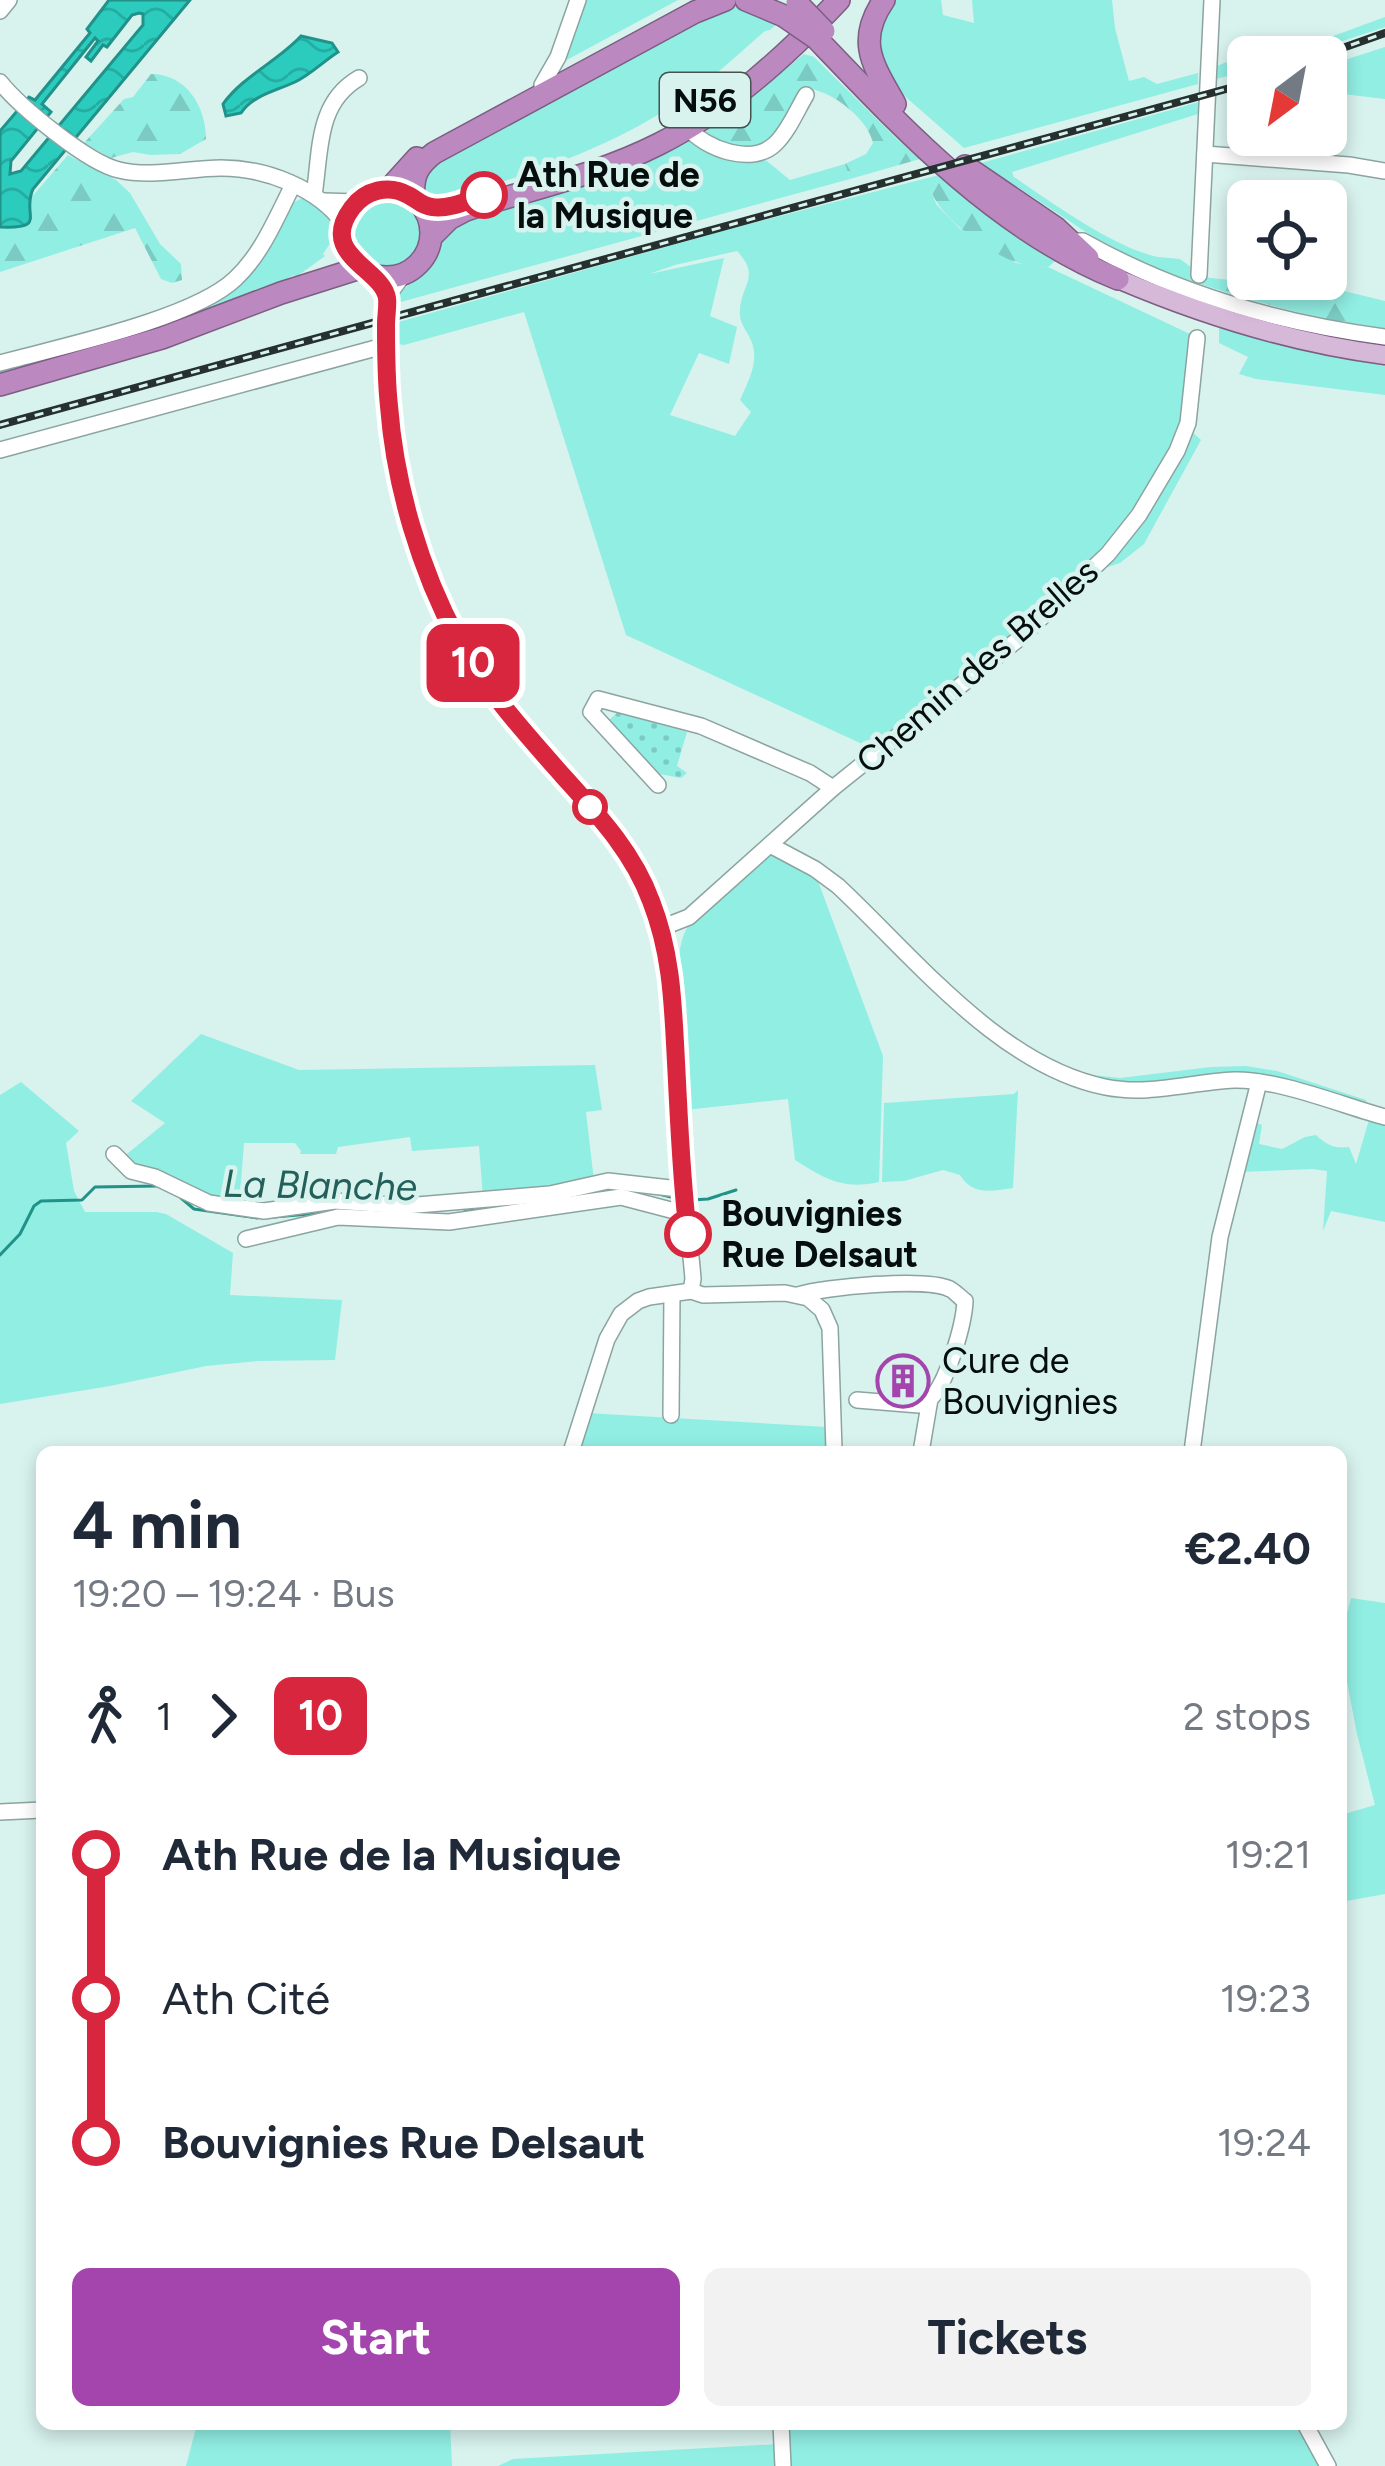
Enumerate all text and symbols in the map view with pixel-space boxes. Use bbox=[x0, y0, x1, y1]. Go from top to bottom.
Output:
north arrow bbox=[1227, 36, 1347, 156]
map controls bbox=[1227, 36, 1347, 300]
road number: N56 bbox=[660, 73, 750, 127]
place label: Ath Rue de la Musique bbox=[517, 153, 700, 237]
marker: Ath Rue de la Musique bbox=[462, 173, 506, 217]
button: locate bbox=[1227, 180, 1347, 300]
street label: Chemin des Brelles bbox=[847, 549, 1107, 783]
line badge: 10 bbox=[419, 624, 527, 702]
text: 10 bbox=[451, 637, 495, 688]
unlabelled marker bbox=[574, 791, 606, 823]
water label: La Blanche bbox=[222, 1160, 418, 1210]
place label: Bouvignies Rue Delsaut bbox=[721, 1192, 918, 1276]
marker: Bouvignies Rue Delsaut bbox=[666, 1212, 710, 1256]
place label: Cure de Bouvignies bbox=[942, 1339, 1118, 1423]
building icon: Cure de Bouvignies bbox=[875, 1353, 931, 1409]
text: 4 min bbox=[72, 1485, 242, 1565]
text: €2.40 bbox=[1185, 1521, 1311, 1575]
text: 19:20 – 19:24 · Bus bbox=[72, 1570, 395, 1617]
icon: walk bbox=[72, 1683, 138, 1749]
icon: forward bbox=[190, 1683, 256, 1749]
text: 10 bbox=[298, 1690, 343, 1741]
text: 1 bbox=[156, 1693, 172, 1740]
text: 2 stops bbox=[1183, 1693, 1311, 1740]
text: Ath Rue de la Musique bbox=[162, 1827, 621, 1881]
text: 19:21 bbox=[1225, 1831, 1311, 1878]
text: Ath Cité bbox=[162, 1971, 330, 2025]
text: 19:23 bbox=[1220, 1975, 1311, 2022]
text: Bouvignies Rue Delsaut bbox=[162, 2115, 645, 2169]
text: 19:24 bbox=[1217, 2119, 1311, 2166]
button: Start bbox=[72, 2268, 680, 2406]
button: Tickets bbox=[704, 2268, 1311, 2406]

